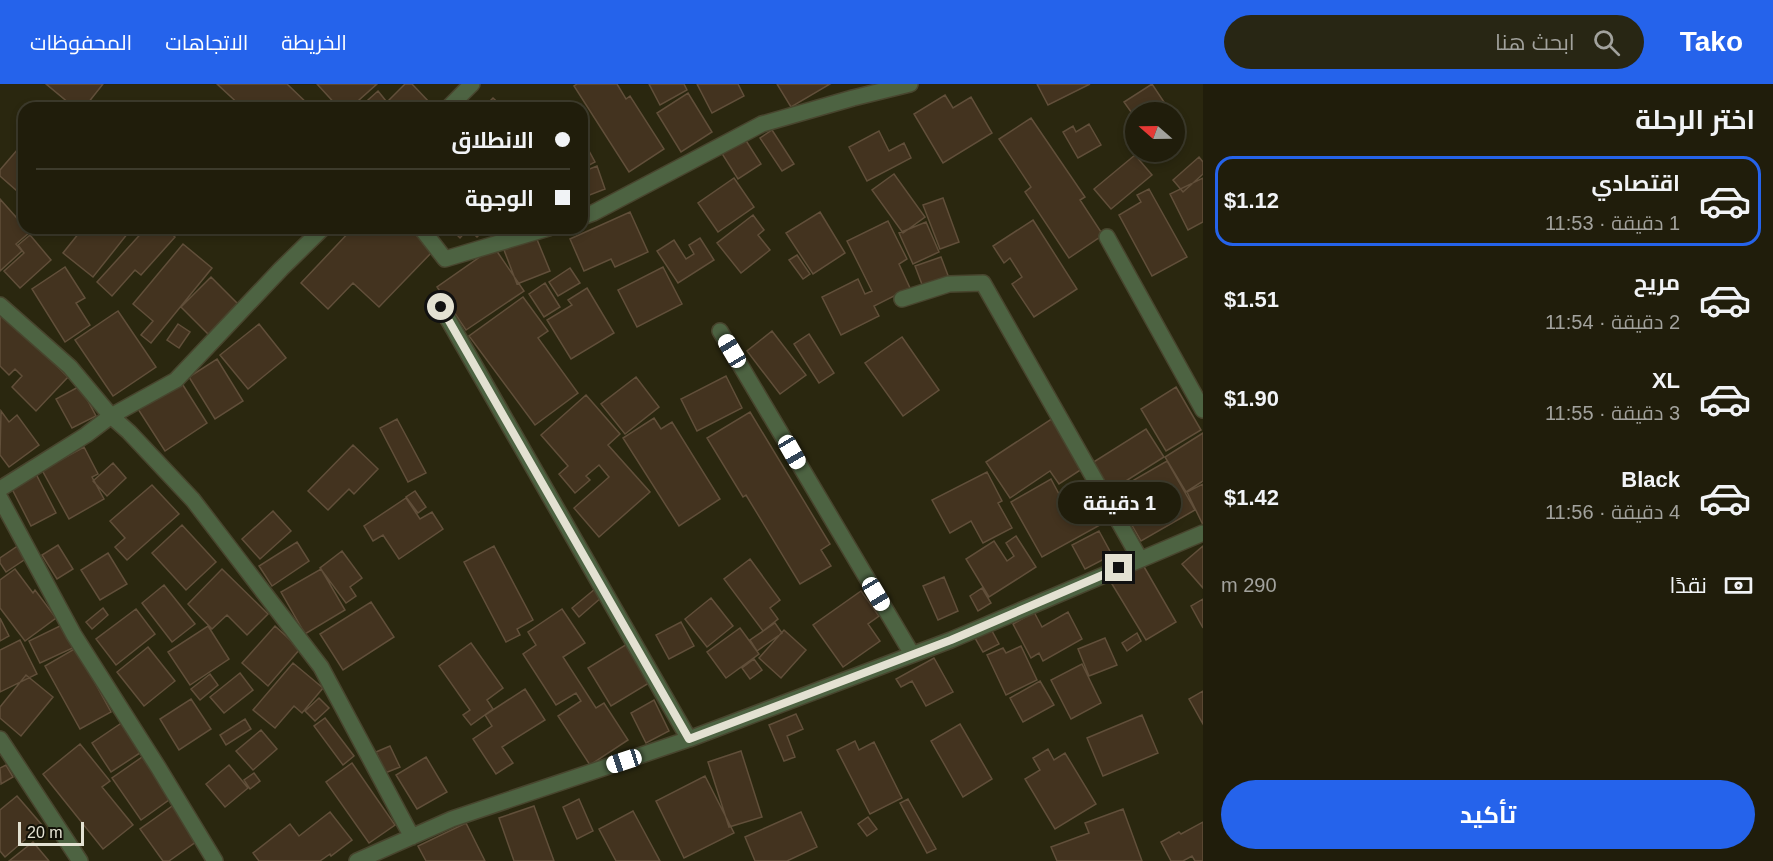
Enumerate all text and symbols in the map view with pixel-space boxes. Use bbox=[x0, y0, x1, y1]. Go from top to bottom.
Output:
search box bbox=[1224, 15, 1644, 69]
icon: search bbox=[1590, 26, 1623, 59]
text: Tako bbox=[1680, 26, 1743, 57]
text: ابحث هنا bbox=[1495, 30, 1575, 55]
text: المحفوظات bbox=[30, 31, 132, 54]
text: الاتجاهات bbox=[165, 31, 248, 54]
text: الخريطة bbox=[281, 31, 347, 54]
north arrow bbox=[1125, 102, 1185, 162]
map controls bbox=[1125, 102, 1185, 162]
text: اختر الرحلة bbox=[1635, 105, 1755, 135]
text: الانطلاق bbox=[451, 128, 534, 153]
text: اقتصادي bbox=[1591, 171, 1680, 196]
icon: car bbox=[1698, 174, 1752, 228]
text: الوجهة bbox=[465, 186, 534, 211]
text: $1.12 bbox=[1224, 188, 1279, 213]
text: 1 دقيقة · 11:53 bbox=[1545, 212, 1680, 234]
text: مريح bbox=[1634, 270, 1680, 295]
icon: car bbox=[1698, 273, 1752, 327]
text: $1.51 bbox=[1224, 287, 1279, 312]
route start bbox=[427, 293, 454, 320]
text: 2 دقيقة · 11:54 bbox=[1545, 311, 1680, 333]
car bbox=[715, 331, 749, 371]
text: XL bbox=[1652, 368, 1680, 393]
icon: car bbox=[1698, 372, 1752, 426]
text: $1.90 bbox=[1224, 386, 1279, 411]
text: 3 دقيقة · 11:55 bbox=[1545, 402, 1680, 424]
car bbox=[775, 432, 809, 472]
text: Black bbox=[1621, 467, 1680, 492]
icon: car bbox=[1698, 471, 1752, 525]
callout: 1 دقيقة bbox=[1058, 481, 1180, 523]
text: $1.42 bbox=[1224, 485, 1279, 510]
text: 1 دقيقة bbox=[1083, 492, 1156, 514]
text: 4 دقيقة · 11:56 bbox=[1545, 501, 1680, 523]
route end bbox=[1105, 554, 1132, 581]
icon: cash bbox=[1722, 569, 1755, 602]
text: نقدًا bbox=[1669, 573, 1707, 598]
car bbox=[859, 574, 893, 614]
text: 290 m bbox=[1221, 574, 1277, 596]
car bbox=[604, 747, 644, 775]
button: تأكيد bbox=[1221, 780, 1755, 849]
scale bar bbox=[18, 819, 84, 846]
text: 20 m bbox=[27, 824, 63, 841]

